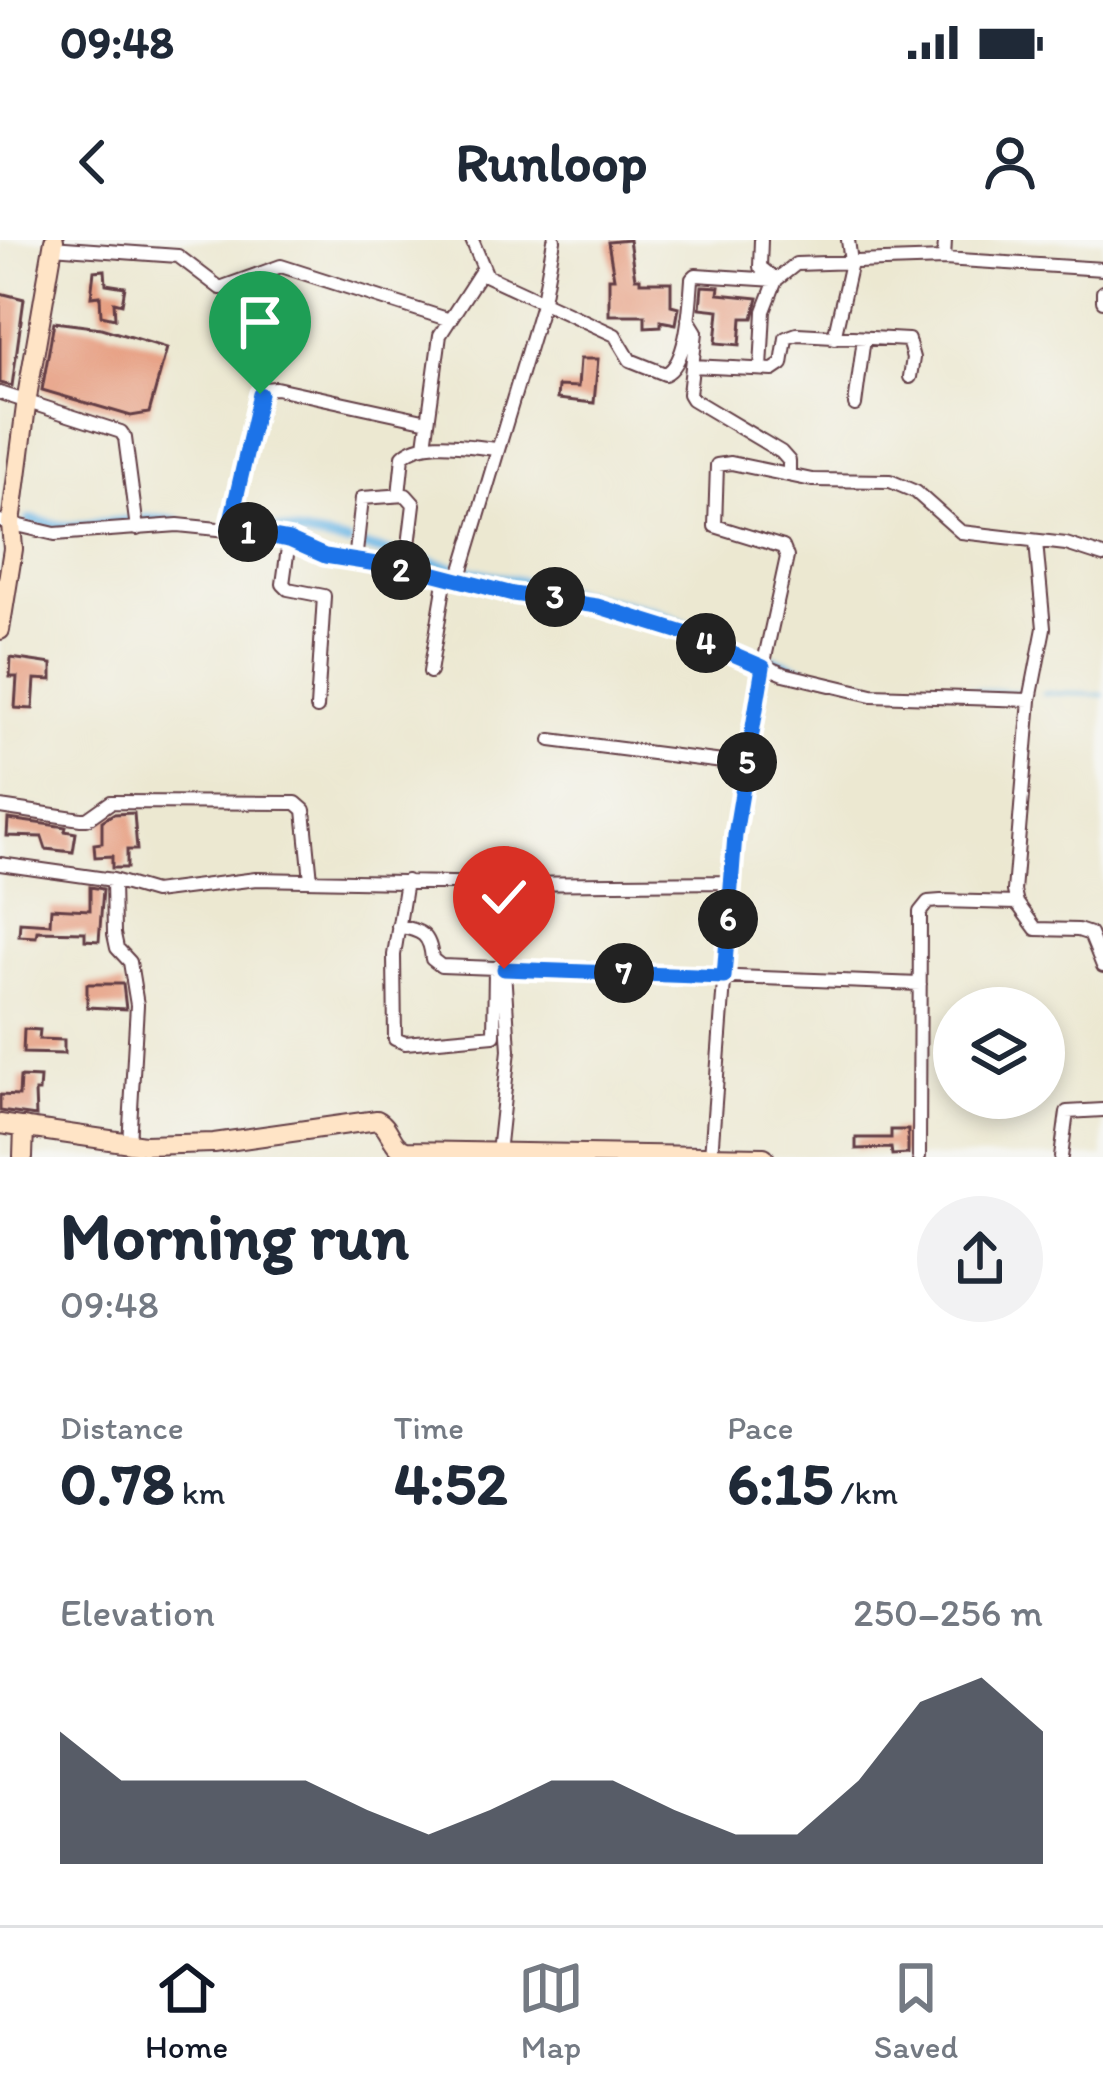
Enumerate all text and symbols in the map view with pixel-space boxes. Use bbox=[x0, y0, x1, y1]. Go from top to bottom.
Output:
text: 09:48 bbox=[60, 15, 174, 69]
icon: back bbox=[60, 129, 126, 195]
icon: person bbox=[977, 129, 1043, 195]
text: Runloop bbox=[456, 130, 647, 195]
pin bbox=[209, 271, 311, 394]
icon: arrive bbox=[227, 289, 293, 355]
pin: 1 bbox=[218, 502, 278, 562]
text: 1 bbox=[240, 512, 256, 551]
pin: 2 bbox=[371, 540, 431, 600]
text: 2 bbox=[392, 550, 410, 589]
pin: 3 bbox=[525, 567, 585, 627]
text: 3 bbox=[546, 577, 564, 616]
pin: 4 bbox=[676, 613, 736, 673]
text: 4 bbox=[696, 623, 716, 662]
pin: 5 bbox=[717, 732, 777, 792]
text: 5 bbox=[738, 742, 756, 781]
pin bbox=[453, 846, 555, 969]
icon: check bbox=[471, 864, 537, 930]
pin: 6 bbox=[698, 889, 758, 949]
text: 6 bbox=[719, 899, 737, 938]
pin: 7 bbox=[594, 943, 654, 1003]
text: 7 bbox=[616, 953, 632, 992]
map controls bbox=[933, 987, 1065, 1119]
button: layers bbox=[933, 987, 1065, 1119]
text: Morning run bbox=[60, 1196, 409, 1276]
button: share bbox=[917, 1196, 1043, 1322]
text: 09:48 bbox=[60, 1281, 159, 1328]
text: Distance bbox=[60, 1408, 184, 1447]
text: Time bbox=[394, 1408, 464, 1447]
text: Pace bbox=[727, 1408, 793, 1447]
text: 0.78 bbox=[60, 1447, 174, 1519]
text: 4:52 bbox=[394, 1447, 507, 1519]
text: 6:15 bbox=[727, 1447, 833, 1519]
text: km bbox=[174, 1473, 225, 1512]
text: /km bbox=[833, 1473, 898, 1512]
text: Elevation bbox=[60, 1589, 215, 1636]
text: 250–256 m bbox=[853, 1589, 1043, 1636]
tab: Home bbox=[145, 1955, 228, 2066]
tab: Map bbox=[518, 1955, 584, 2066]
tab: Saved bbox=[874, 1955, 958, 2066]

